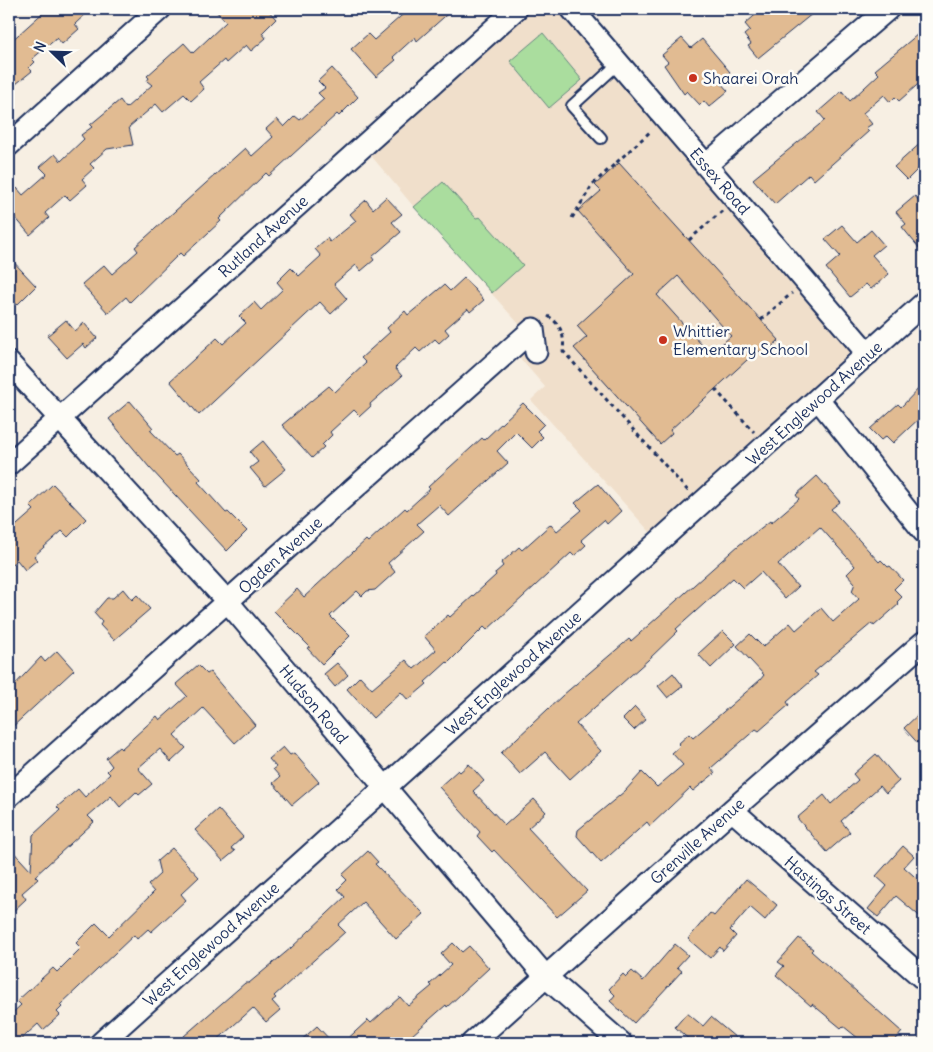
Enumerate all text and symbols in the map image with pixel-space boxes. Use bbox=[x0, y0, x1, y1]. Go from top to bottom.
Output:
north arrow bbox=[28, 28, 78, 78]
text: N bbox=[30, 39, 50, 55]
place label: Shaarei Orah bbox=[703, 68, 799, 88]
marker: Shaarei Orah bbox=[687, 72, 699, 84]
street label: Essex Road bbox=[686, 144, 754, 218]
street label: Rutland Avenue bbox=[214, 191, 312, 281]
place label: Whittier Elementary School bbox=[673, 321, 808, 359]
marker: Whittier Elementary School bbox=[657, 334, 669, 346]
street label: West Englewood Avenue bbox=[742, 337, 886, 469]
street label: Ogden Avenue bbox=[234, 512, 326, 598]
street label: West Englewood Avenue bbox=[441, 607, 585, 739]
street label: Hudson Road bbox=[275, 660, 353, 748]
street label: Grenville Avenue bbox=[646, 793, 748, 889]
street label: Hastings Street bbox=[780, 852, 876, 939]
street label: West Englewood Avenue bbox=[139, 878, 283, 1010]

